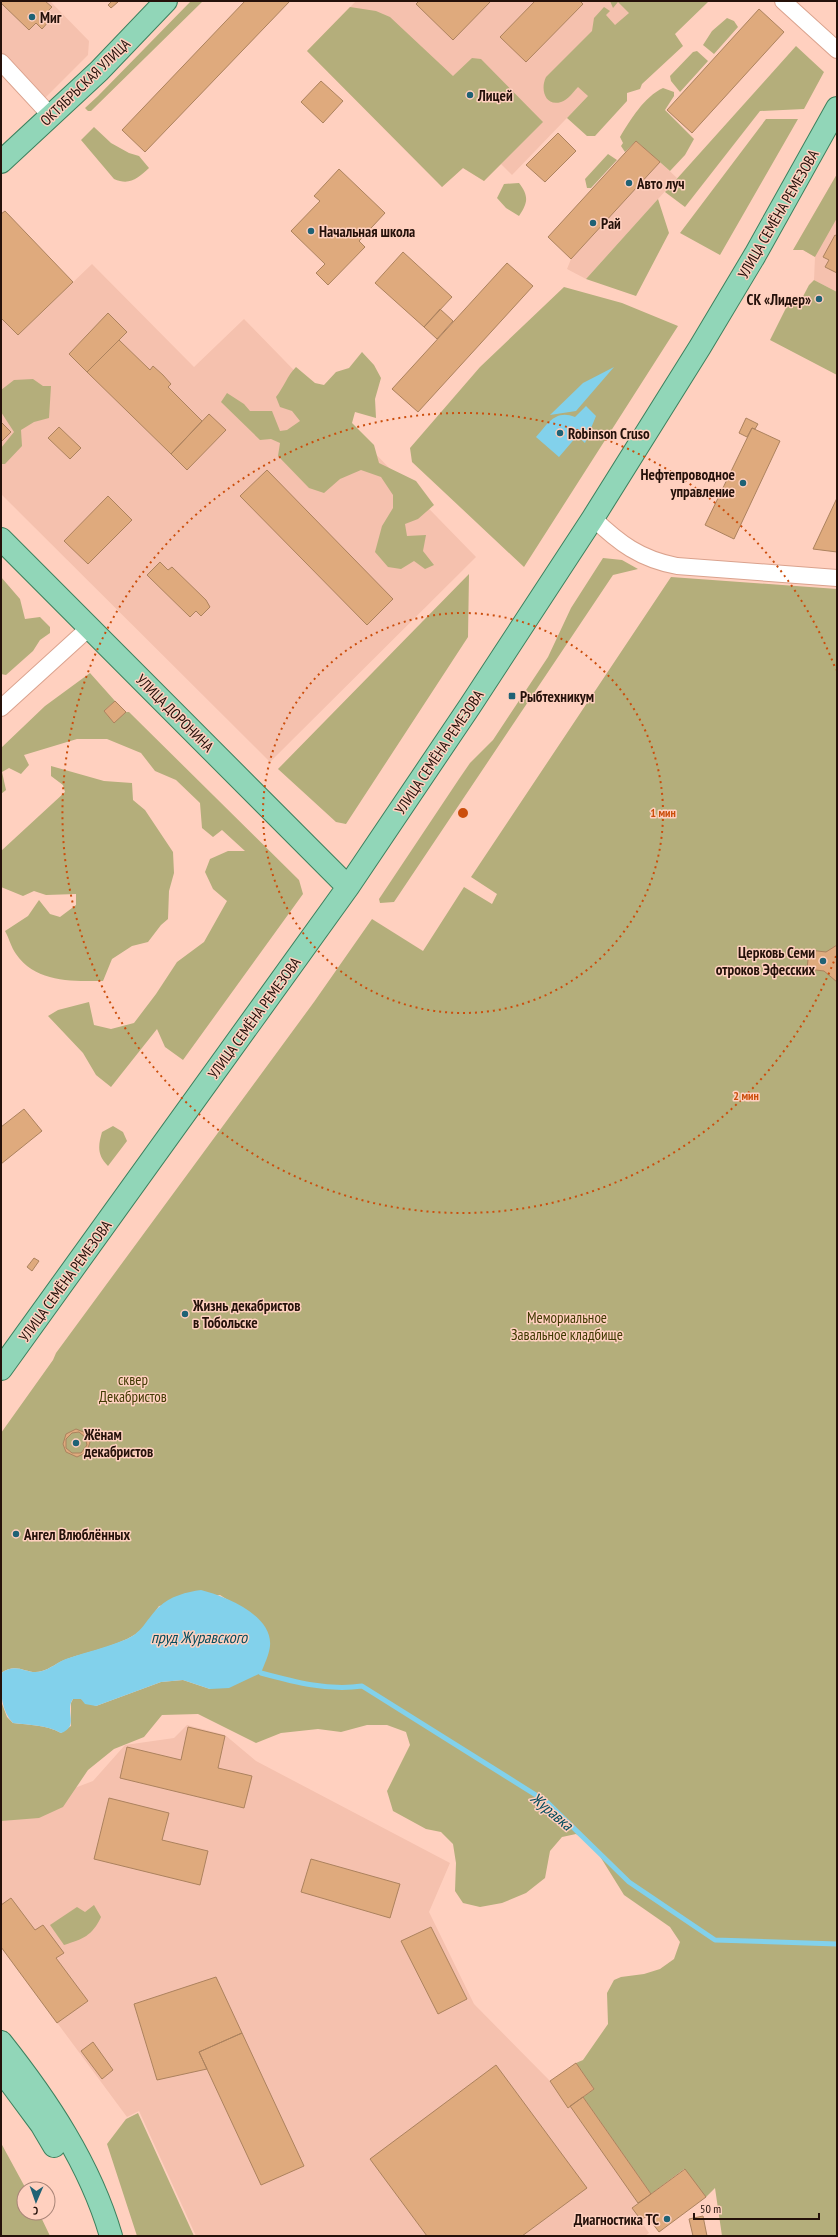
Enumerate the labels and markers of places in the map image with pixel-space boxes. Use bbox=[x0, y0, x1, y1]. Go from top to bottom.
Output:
place label: Миг bbox=[40, 8, 62, 27]
marker: Миг bbox=[27, 12, 37, 22]
place label: Лицей bbox=[477, 86, 513, 105]
marker: Лицей bbox=[465, 90, 475, 100]
place label: Авто луч bbox=[636, 174, 684, 193]
marker: Авто луч bbox=[624, 178, 634, 188]
place label: Рай bbox=[601, 214, 621, 233]
marker: Рай bbox=[588, 218, 598, 228]
place label: Начальная школа bbox=[319, 222, 415, 241]
marker: Начальная школа bbox=[306, 226, 316, 236]
place label: СК «Лидер» bbox=[747, 290, 811, 309]
marker: СК «Лидер» bbox=[814, 294, 824, 304]
place label: Robinson Cruso bbox=[568, 424, 650, 443]
marker: Robinson Cruso bbox=[555, 428, 565, 438]
place label: Нефтепроводное управление bbox=[641, 465, 735, 501]
marker: Нефтепроводное управление bbox=[738, 478, 748, 488]
place label: Рыбтехникум bbox=[520, 687, 594, 706]
marker: Рыбтехникум bbox=[507, 691, 517, 701]
centre of rings bbox=[456, 806, 470, 820]
place label: Церковь Семи отроков Эфесских bbox=[716, 943, 815, 979]
marker: Церковь Семи отроков Эфесских bbox=[818, 956, 828, 966]
place label: Жизнь декабристов в Тобольске bbox=[192, 1296, 300, 1332]
marker: Жизнь декабристов в Тобольске bbox=[180, 1309, 190, 1319]
place label: Жёнам декабристов bbox=[83, 1425, 153, 1461]
marker: Жёнам декабристов bbox=[71, 1438, 81, 1448]
place label: Ангел Влюблённых bbox=[23, 1525, 130, 1544]
marker: Ангел Влюблённых bbox=[11, 1529, 21, 1539]
place label: Диагностика ТС bbox=[574, 2210, 659, 2229]
marker: Диагностика ТС bbox=[662, 2214, 672, 2224]

